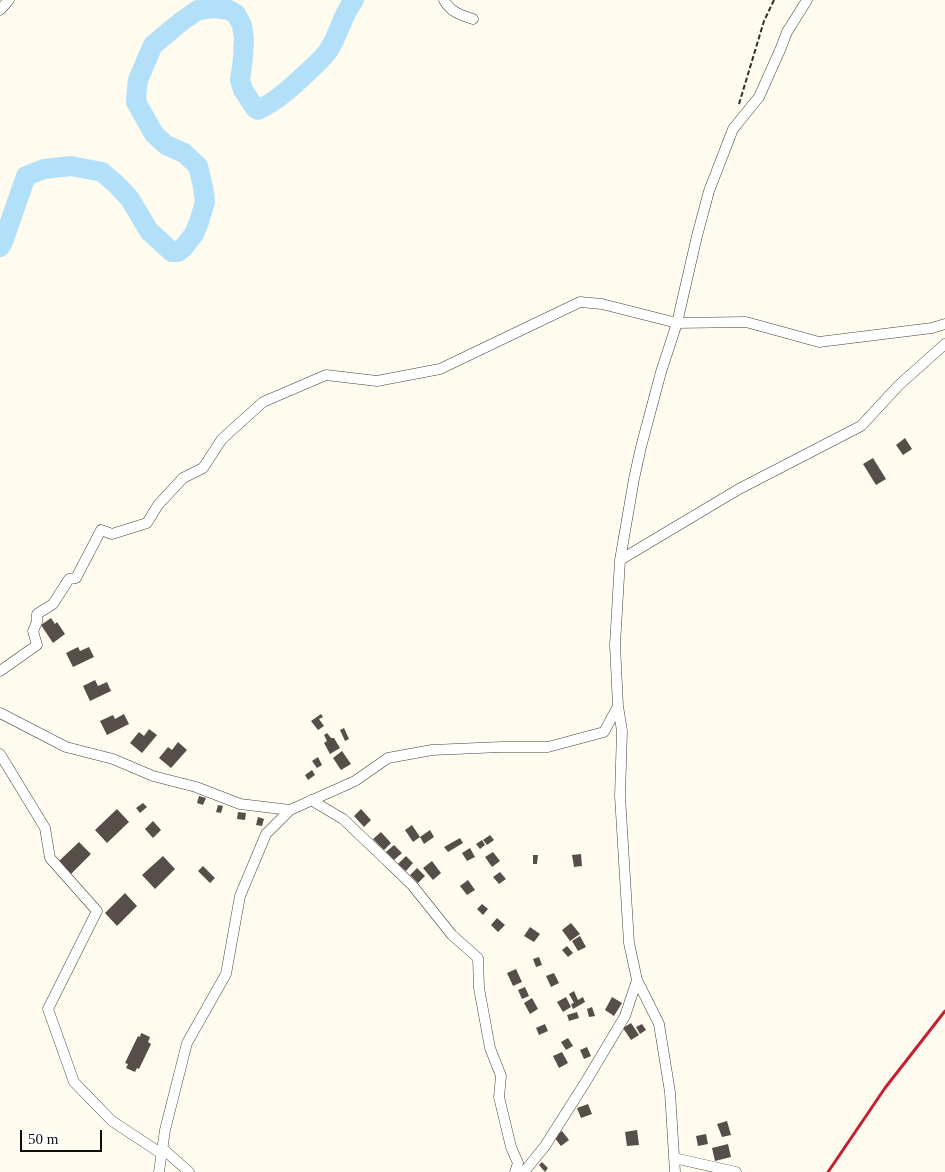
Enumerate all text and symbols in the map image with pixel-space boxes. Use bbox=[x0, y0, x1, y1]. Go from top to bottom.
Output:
scale bar bbox=[22, 1120, 105, 1152]
text: 50 m bbox=[28, 1131, 58, 1147]

